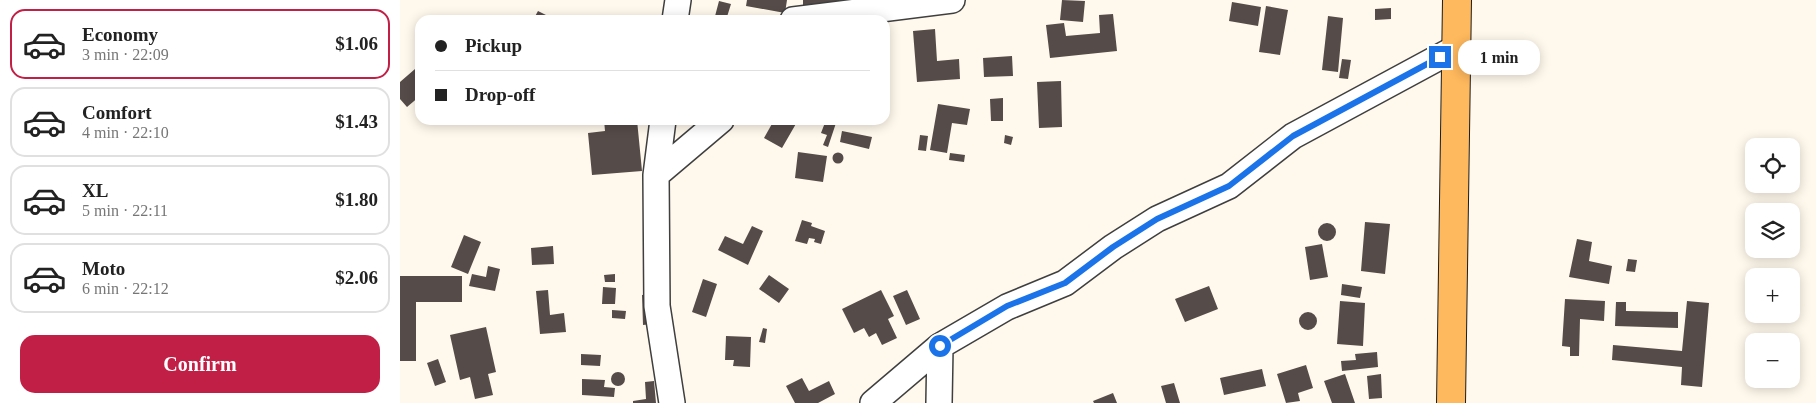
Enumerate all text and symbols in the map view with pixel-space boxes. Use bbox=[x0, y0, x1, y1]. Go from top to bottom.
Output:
icon: car bbox=[22, 22, 67, 67]
text: Economy bbox=[82, 24, 158, 45]
text: $1.06 bbox=[335, 33, 378, 54]
text: Pickup bbox=[465, 35, 522, 56]
callout: 1 min bbox=[1458, 40, 1540, 74]
text: 3 min · 22:09 bbox=[82, 46, 169, 63]
route end bbox=[1429, 46, 1451, 68]
text: 1 min bbox=[1480, 49, 1518, 66]
text: Drop-off bbox=[465, 84, 535, 105]
icon: car bbox=[22, 100, 67, 145]
text: Comfort bbox=[82, 102, 152, 123]
text: $1.43 bbox=[335, 111, 378, 132]
text: 4 min · 22:10 bbox=[82, 124, 169, 141]
map controls bbox=[1745, 138, 1800, 388]
button: locate bbox=[1745, 138, 1800, 193]
icon: car bbox=[22, 178, 67, 223]
text: XL bbox=[82, 180, 108, 201]
text: $1.80 bbox=[335, 189, 378, 210]
text: 5 min · 22:11 bbox=[82, 202, 168, 219]
button: layers bbox=[1745, 203, 1800, 258]
icon: car bbox=[22, 256, 67, 301]
text: Moto bbox=[82, 258, 125, 279]
text: $2.06 bbox=[335, 267, 378, 288]
button: + bbox=[1745, 268, 1800, 323]
text: 6 min · 22:12 bbox=[82, 280, 169, 297]
button: − bbox=[1745, 333, 1800, 388]
button: Confirm bbox=[20, 335, 380, 393]
route start bbox=[929, 335, 951, 357]

